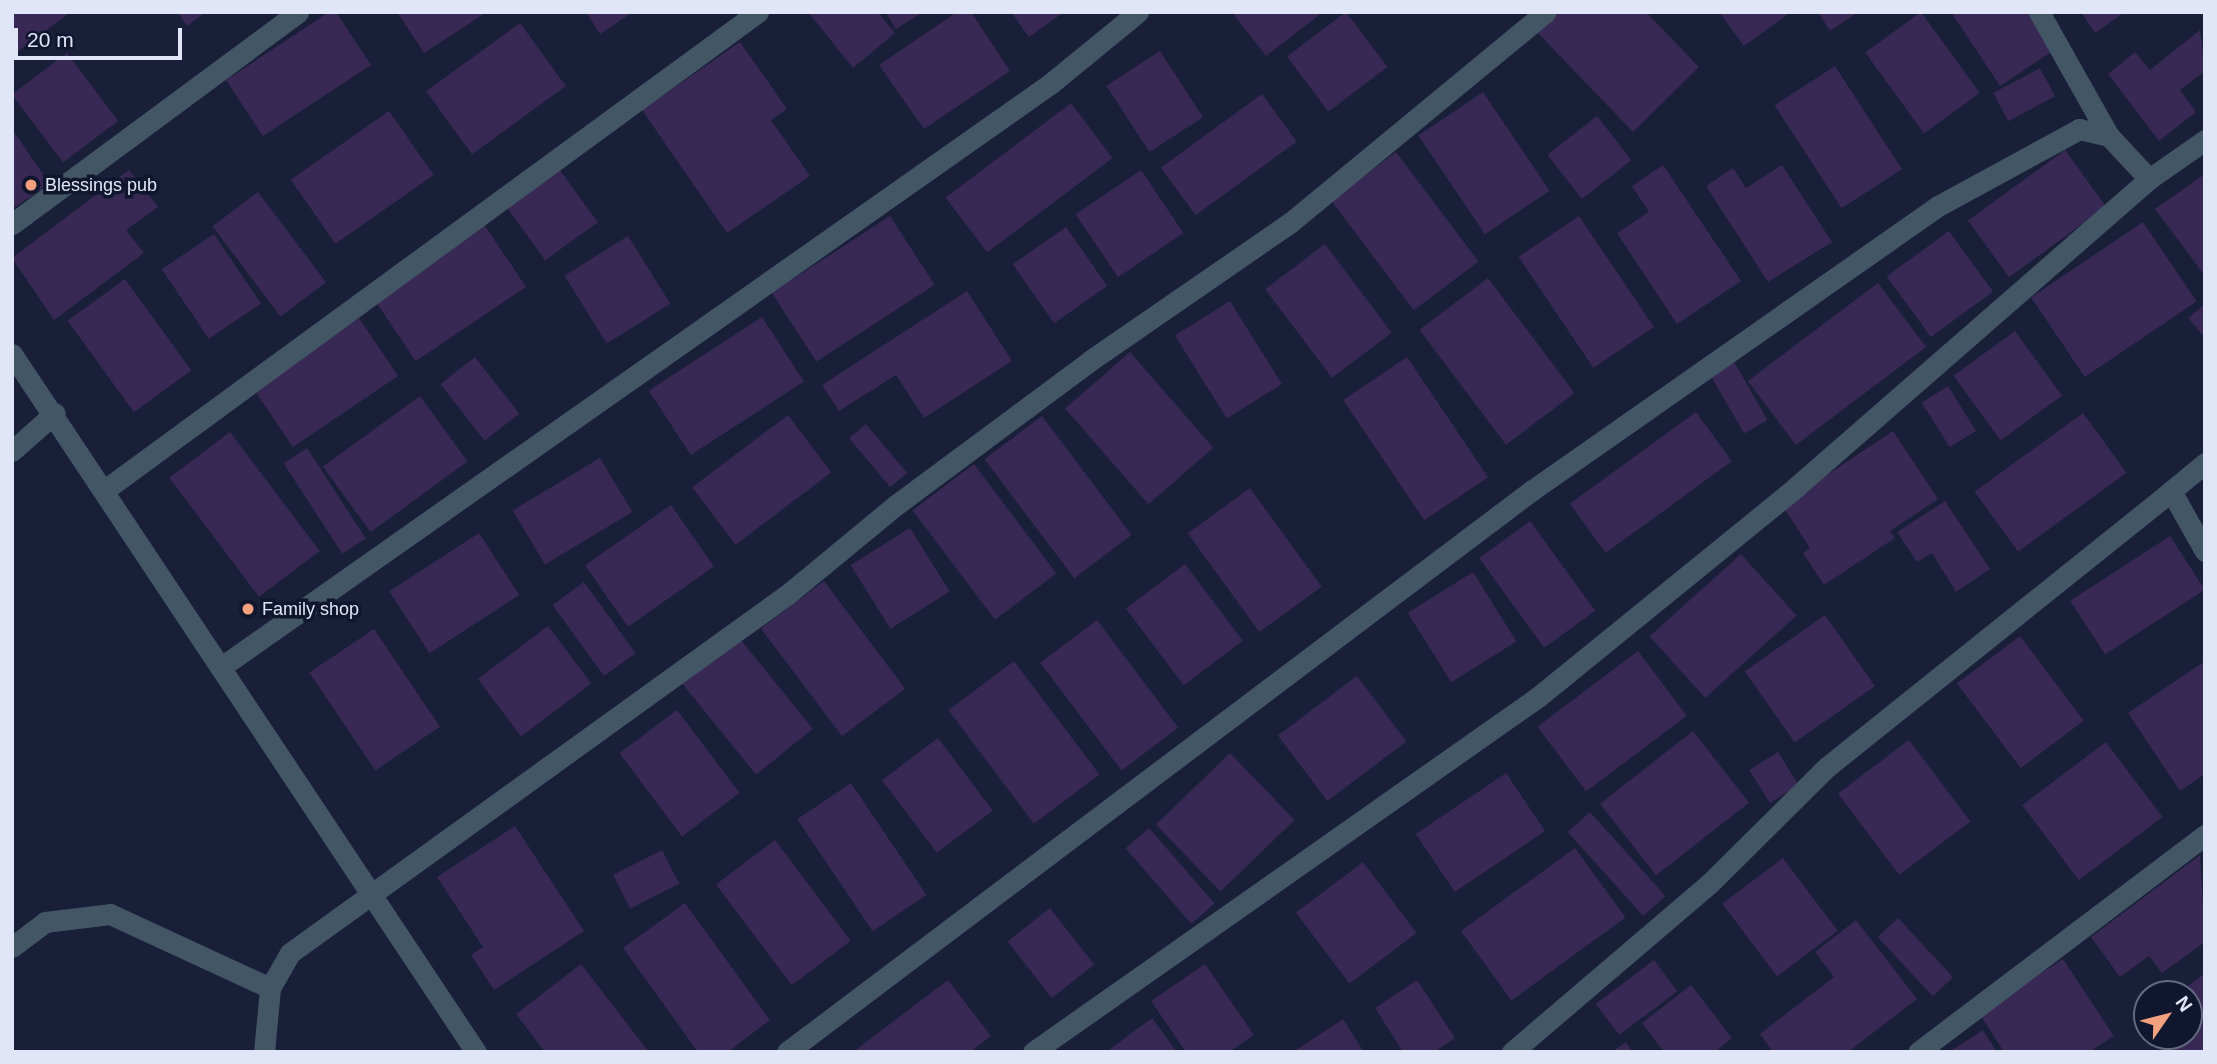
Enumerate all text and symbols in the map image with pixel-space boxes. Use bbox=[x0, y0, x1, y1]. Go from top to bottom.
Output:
scale bar bbox=[18, 14, 186, 58]
text: 20 m bbox=[27, 28, 74, 51]
place label: Blessings pub bbox=[45, 174, 157, 196]
marker: Blessings pub bbox=[23, 177, 39, 193]
place label: Family shop bbox=[262, 598, 359, 620]
marker: Family shop bbox=[240, 601, 256, 617]
north arrow bbox=[2133, 980, 2203, 1050]
text: N bbox=[2171, 992, 2197, 1015]

